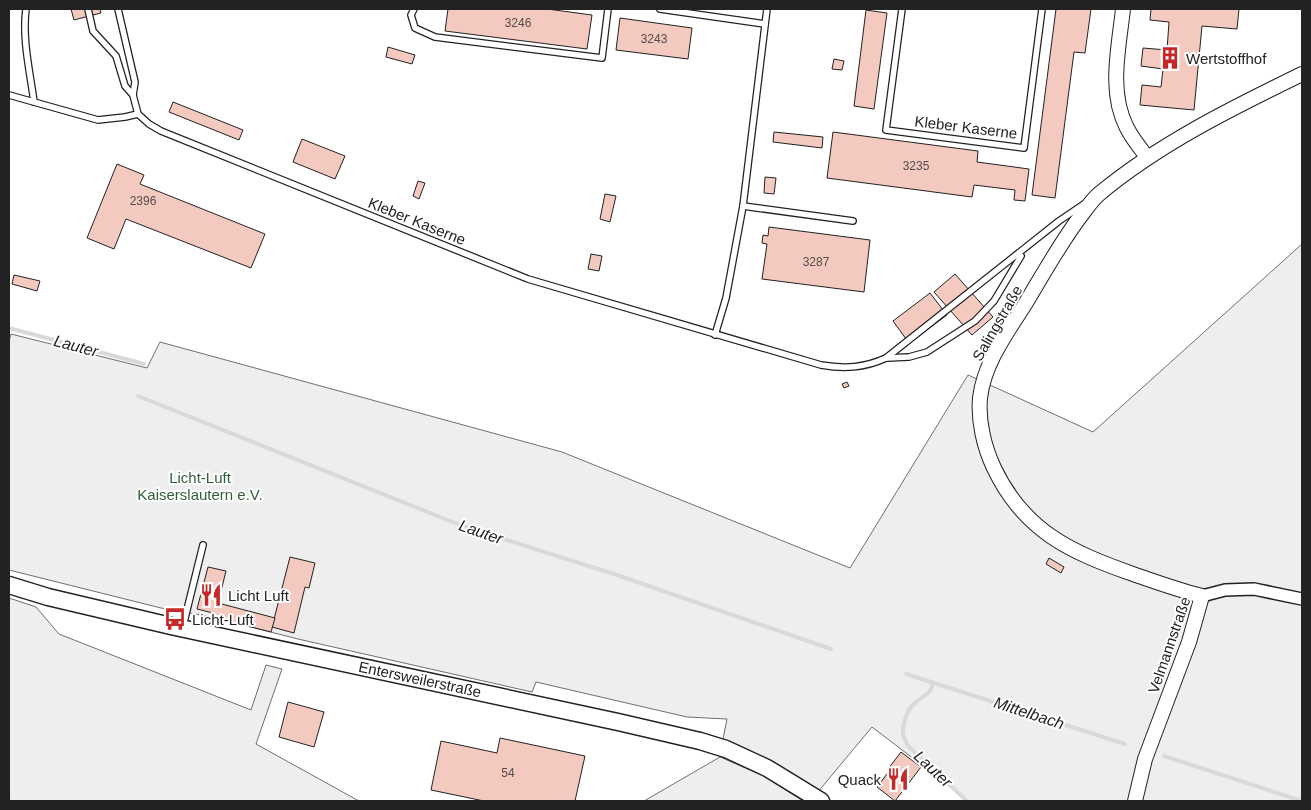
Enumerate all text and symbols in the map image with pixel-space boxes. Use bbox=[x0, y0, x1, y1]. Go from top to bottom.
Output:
house number: 3246 bbox=[505, 16, 532, 30]
house number: 3243 bbox=[641, 32, 668, 46]
building icon: Wertstoffhof bbox=[1157, 45, 1183, 71]
place label: Wertstoffhof bbox=[1186, 50, 1267, 67]
street label: Kleber Kaserne bbox=[914, 112, 1018, 142]
house number: 3235 bbox=[903, 159, 930, 173]
house number: 2396 bbox=[130, 194, 157, 208]
street label: Kleber Kaserne bbox=[366, 194, 468, 248]
house number: 3287 bbox=[803, 255, 830, 269]
street label: Salingstraße bbox=[969, 282, 1025, 364]
water label: Lauter bbox=[52, 332, 101, 360]
park label: Licht-Luft Kaiserslautern e.V. bbox=[137, 469, 263, 503]
water label: Lauter bbox=[457, 517, 506, 548]
restaurant icon: Licht Luft bbox=[198, 582, 224, 608]
place label: Licht Luft bbox=[228, 587, 290, 604]
street label: Velmannstraße bbox=[1145, 595, 1193, 695]
bus stop icon: Licht-Luft bbox=[162, 606, 188, 632]
place label: Licht-Luft bbox=[192, 611, 255, 628]
street label: Entersweilerstraße bbox=[357, 658, 483, 700]
water label: Mittelbach bbox=[992, 694, 1066, 732]
water label: Lauter bbox=[911, 747, 956, 791]
house number: 54 bbox=[501, 766, 515, 780]
restaurant icon: Quack bbox=[885, 766, 911, 792]
place label: Quack bbox=[838, 771, 881, 788]

